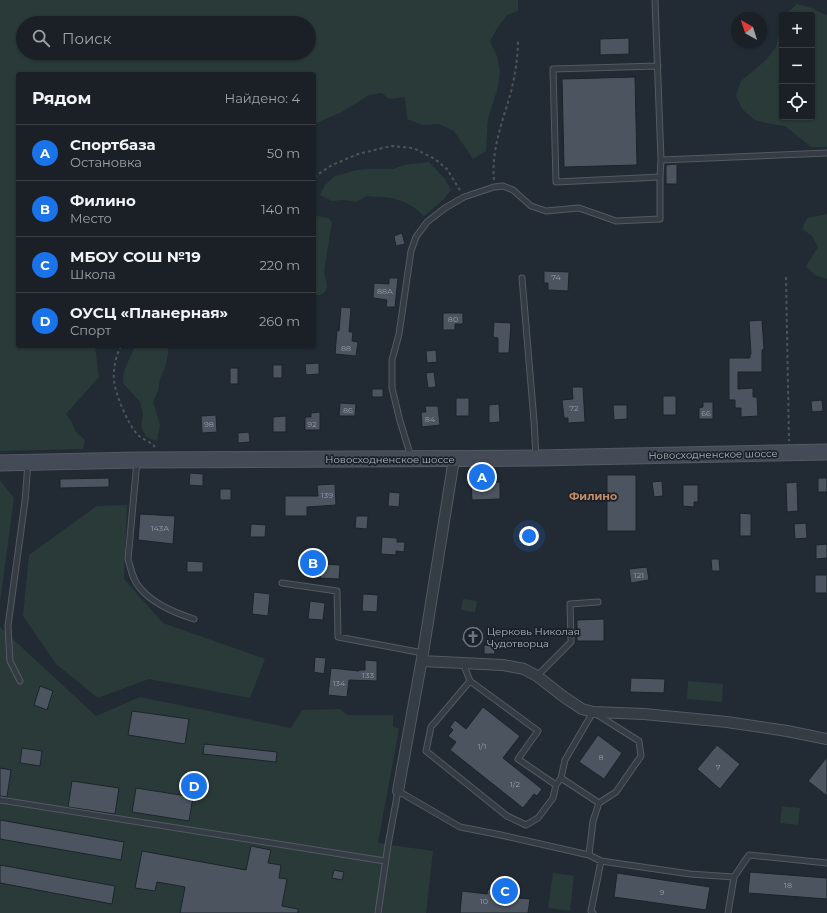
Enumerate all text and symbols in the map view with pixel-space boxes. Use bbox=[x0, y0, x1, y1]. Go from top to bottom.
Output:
north arrow bbox=[731, 12, 767, 48]
map controls bbox=[779, 12, 815, 120]
button: + bbox=[779, 12, 815, 48]
search box bbox=[16, 16, 316, 60]
icon: search bbox=[30, 27, 52, 49]
text: Поиск bbox=[62, 29, 111, 48]
button: − bbox=[779, 48, 815, 84]
button: locate bbox=[779, 84, 815, 120]
text: Рядом bbox=[32, 88, 91, 108]
text: Найдено: 4 bbox=[225, 90, 300, 106]
text: Спортбаза bbox=[70, 135, 156, 154]
text: A bbox=[40, 145, 50, 161]
text: 50 m bbox=[267, 145, 300, 161]
text: Остановка bbox=[70, 154, 142, 170]
text: Филино bbox=[70, 191, 136, 210]
text: B bbox=[40, 201, 50, 217]
text: 140 m bbox=[261, 201, 300, 217]
text: Место bbox=[70, 210, 112, 226]
text: МБОУ СОШ №19 bbox=[70, 247, 201, 266]
text: C bbox=[40, 257, 50, 273]
text: 220 m bbox=[259, 257, 300, 273]
text: Школа bbox=[70, 266, 116, 282]
house number: 74 bbox=[551, 272, 561, 282]
house number: 88А bbox=[377, 286, 393, 296]
text: ОУСЦ «Планерная» bbox=[70, 303, 228, 322]
text: D bbox=[40, 313, 50, 329]
text: 260 m bbox=[259, 313, 300, 329]
house number: 80 bbox=[448, 314, 458, 324]
text: Спорт bbox=[70, 322, 111, 338]
house number: 88 bbox=[341, 343, 351, 353]
house number: 72 bbox=[569, 403, 579, 413]
house number: 86 bbox=[343, 405, 353, 415]
house number: 66 bbox=[701, 408, 711, 418]
house number: 84 bbox=[425, 414, 436, 424]
house number: 98 bbox=[204, 419, 214, 429]
house number: 92 bbox=[307, 419, 317, 429]
street label: Новосходненское шоссе bbox=[648, 447, 778, 462]
street label: Новосходненское шоссе bbox=[325, 453, 455, 466]
pin: A bbox=[469, 462, 495, 492]
district label: Филино bbox=[569, 489, 617, 503]
house number: 139 bbox=[321, 490, 333, 500]
house number: 143А bbox=[151, 523, 169, 533]
your location bbox=[519, 526, 539, 546]
pin: B bbox=[300, 548, 326, 578]
house number: 121 bbox=[634, 570, 644, 580]
place label: Церковь Николая Чудотворца bbox=[487, 625, 580, 650]
church icon: Церковь Николая Чудотворца bbox=[462, 626, 484, 648]
house number: 133 bbox=[362, 670, 374, 680]
house number: 134 bbox=[333, 678, 346, 688]
house number: 1/1 bbox=[478, 741, 486, 751]
house number: 8 bbox=[598, 752, 604, 762]
house number: 7 bbox=[716, 762, 721, 772]
pin: D bbox=[181, 771, 207, 801]
house number: 1/2 bbox=[510, 779, 521, 789]
pin: C bbox=[492, 876, 518, 906]
house number: 18 bbox=[784, 880, 792, 890]
house number: 9 bbox=[660, 887, 665, 897]
house number: 10 bbox=[480, 896, 488, 906]

